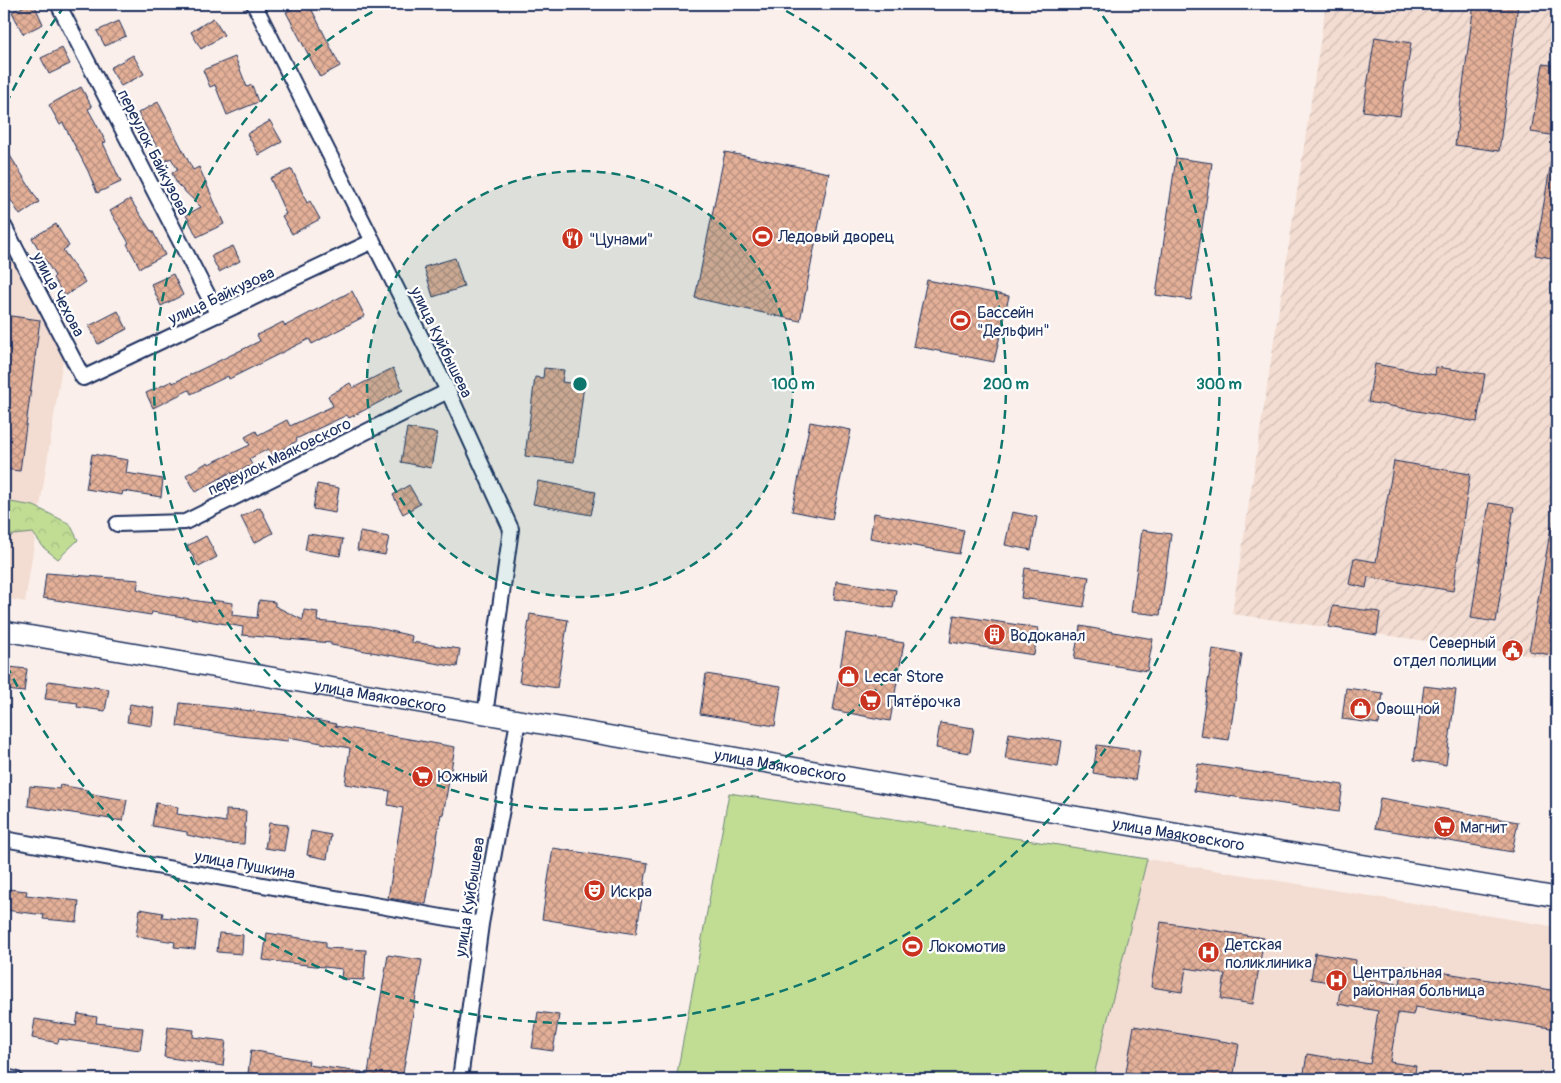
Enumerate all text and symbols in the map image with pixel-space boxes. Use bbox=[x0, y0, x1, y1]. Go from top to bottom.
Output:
street label: переулок Байкузова bbox=[113, 86, 193, 219]
sports icon: Ледовый дворец bbox=[750, 224, 774, 248]
restaurant icon: "Цунами" bbox=[561, 227, 585, 251]
place label: Ледовый дворец bbox=[777, 227, 895, 247]
place label: "Цунами" bbox=[589, 230, 653, 250]
street label: улица Чехова bbox=[27, 248, 89, 340]
street label: улица Байкузова bbox=[164, 263, 278, 330]
street label: улица Куйбышева bbox=[405, 283, 477, 401]
place label: Бассейн "Дельфин" bbox=[977, 303, 1050, 341]
sports icon: Бассейн "Дельфин" bbox=[949, 309, 973, 333]
centre of rings bbox=[571, 375, 589, 393]
text: 100 m bbox=[772, 375, 814, 394]
text: 200 m bbox=[983, 375, 1029, 394]
text: 300 m bbox=[1196, 375, 1242, 394]
street label: переулок Маяковского bbox=[204, 413, 355, 500]
building icon: Водоканал bbox=[982, 623, 1006, 647]
place label: Водоканал bbox=[1010, 626, 1085, 646]
place label: Северный отдел полиции bbox=[1393, 633, 1496, 671]
public building icon: Северный отдел полиции bbox=[1500, 639, 1524, 663]
shop icon: Lecar Store bbox=[836, 664, 860, 688]
place label: Lecar Store bbox=[864, 667, 943, 687]
street label: улица Маяковского bbox=[312, 676, 448, 718]
supermarket icon: Пятёрочка bbox=[859, 689, 883, 713]
place label: Пятёрочка bbox=[887, 692, 961, 712]
shop icon: Овощной bbox=[1348, 696, 1372, 720]
place label: Овощной bbox=[1376, 699, 1440, 719]
street label: улица Маяковского bbox=[712, 745, 848, 787]
supermarket icon: Южный bbox=[410, 764, 434, 788]
place label: Южный bbox=[438, 767, 488, 787]
street label: улица Маяковского bbox=[1110, 814, 1246, 856]
supermarket icon: Магнит bbox=[1432, 815, 1456, 839]
place label: Магнит bbox=[1460, 818, 1508, 838]
street label: улица Куйбышева bbox=[450, 836, 489, 959]
street label: улица Пушкина bbox=[192, 846, 297, 884]
theatre icon: Искра bbox=[583, 879, 607, 903]
place label: Искра bbox=[611, 882, 652, 902]
sports icon: Локомотив bbox=[901, 934, 925, 958]
place label: Детская поликлиника bbox=[1224, 935, 1312, 973]
place label: Локомотив bbox=[928, 937, 1006, 957]
hospital icon: Детская поликлиника bbox=[1197, 941, 1221, 965]
place label: Центральная районная больница bbox=[1353, 963, 1485, 1001]
hospital icon: Центральная районная больница bbox=[1325, 969, 1349, 993]

